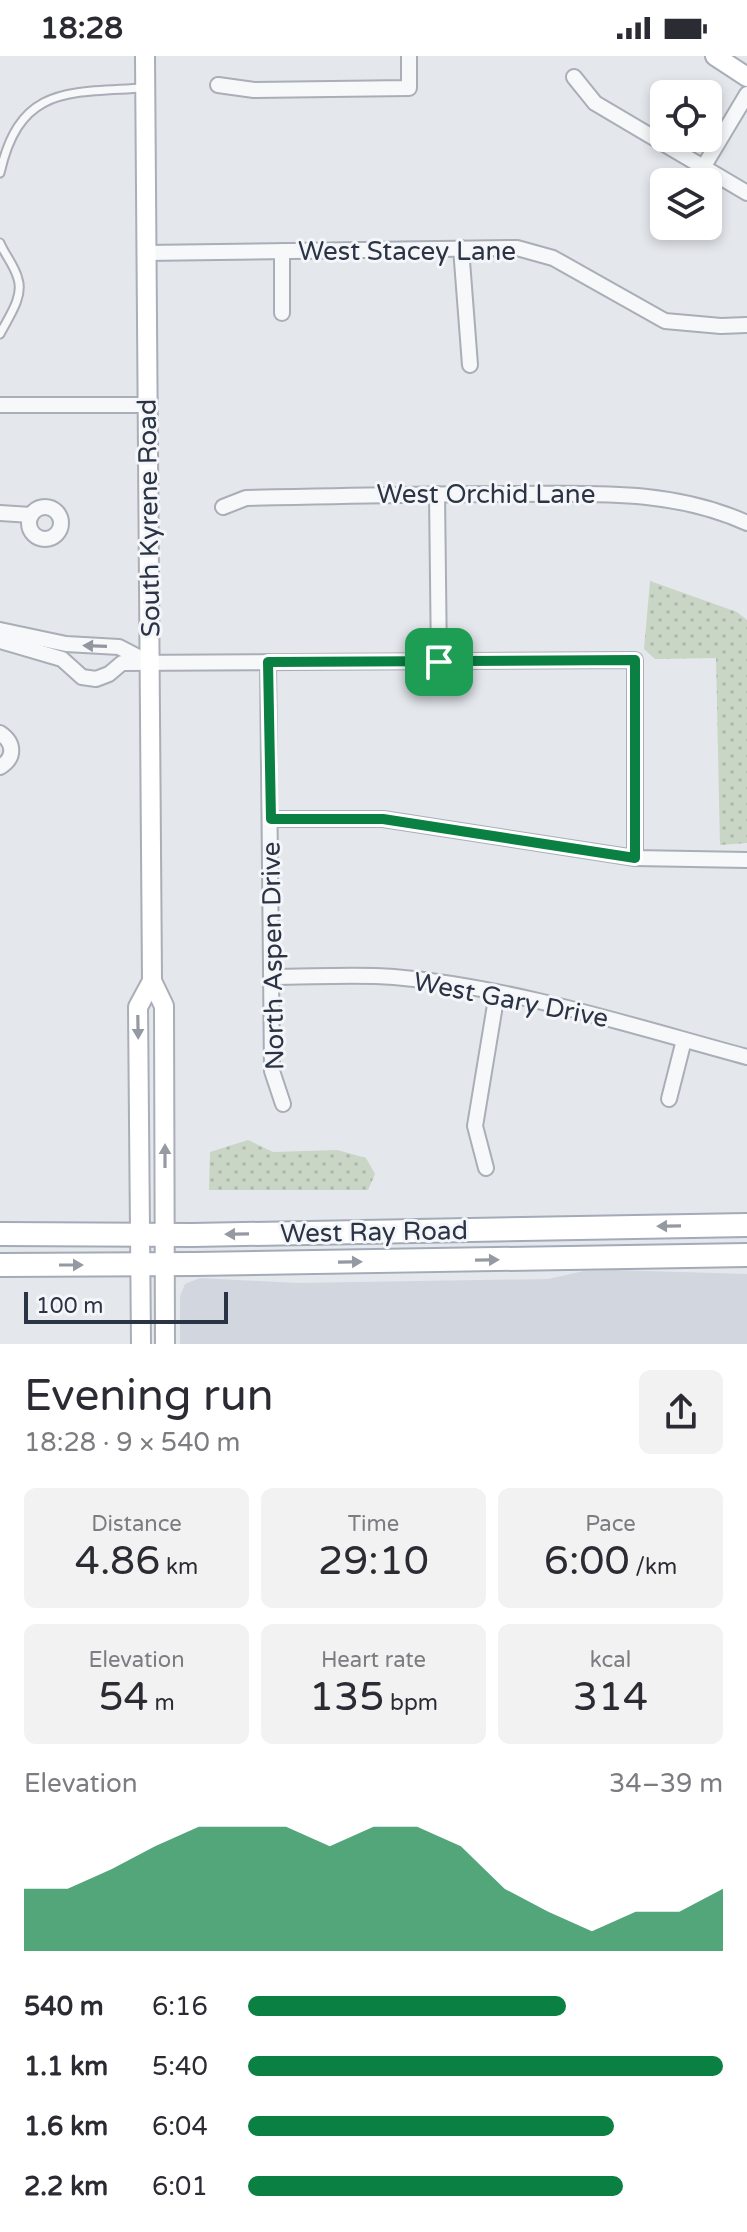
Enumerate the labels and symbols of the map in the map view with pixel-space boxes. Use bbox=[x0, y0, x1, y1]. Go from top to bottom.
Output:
street label: West Stacey Lane bbox=[298, 236, 516, 267]
street label: South Kyrene Road bbox=[131, 398, 167, 638]
street label: West Orchid Lane bbox=[377, 479, 595, 510]
pin bbox=[405, 628, 473, 696]
one-way arrow bbox=[82, 639, 107, 652]
street label: North Aspen Drive bbox=[256, 842, 290, 1070]
street label: West Gary Drive bbox=[411, 966, 611, 1034]
one-way arrow bbox=[132, 1015, 144, 1040]
one-way arrow bbox=[159, 1143, 171, 1168]
street label: West Ray Road bbox=[280, 1215, 468, 1249]
one-way arrow bbox=[656, 1220, 681, 1232]
one-way arrow bbox=[224, 1228, 249, 1240]
one-way arrow bbox=[475, 1254, 500, 1266]
one-way arrow bbox=[338, 1256, 363, 1268]
one-way arrow bbox=[59, 1259, 84, 1271]
scale bar bbox=[24, 1288, 228, 1324]

